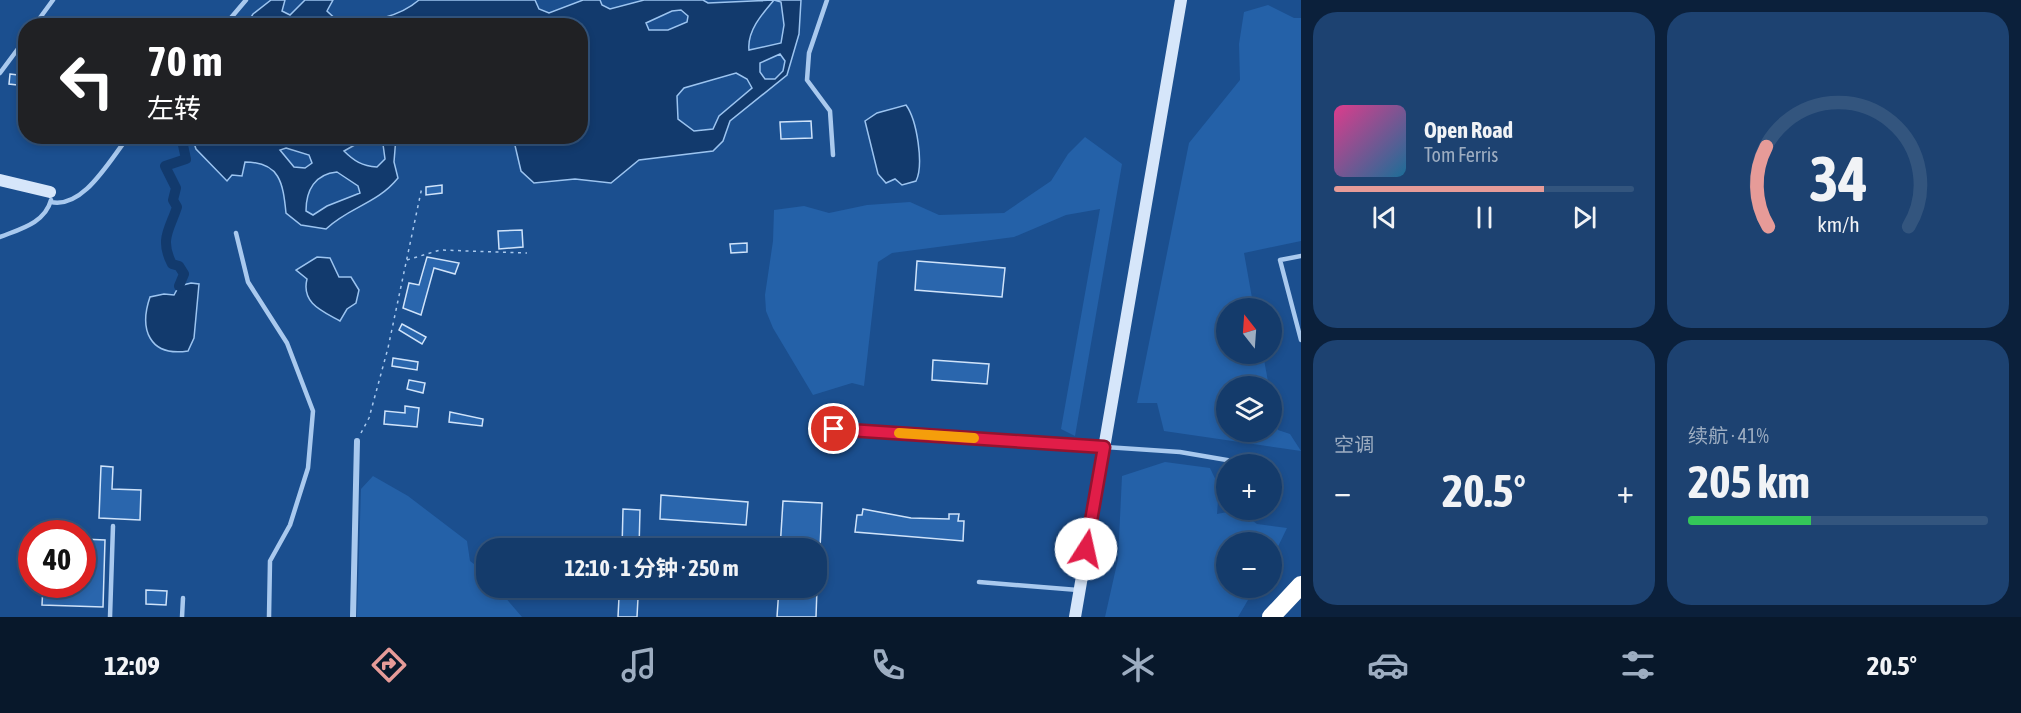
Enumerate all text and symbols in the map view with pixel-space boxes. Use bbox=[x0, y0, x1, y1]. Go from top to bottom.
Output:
text: 70 m bbox=[147, 37, 222, 85]
icon: left bbox=[48, 42, 126, 120]
text: 左转 bbox=[147, 93, 201, 124]
text: Open Road bbox=[1424, 117, 1513, 143]
text: Tom Ferris bbox=[1424, 143, 1498, 166]
text: 34 bbox=[1809, 143, 1867, 214]
icon: previous bbox=[1368, 201, 1401, 234]
icon: pause bbox=[1468, 201, 1501, 234]
icon: next bbox=[1568, 201, 1601, 234]
text: km/h bbox=[1817, 212, 1859, 237]
north arrow bbox=[1216, 298, 1282, 364]
map controls bbox=[1216, 298, 1282, 598]
button: layers bbox=[1216, 376, 1282, 442]
pin bbox=[808, 403, 859, 454]
icon: arrive bbox=[817, 412, 850, 445]
text: 续航 · 41% bbox=[1688, 424, 1769, 447]
text: 空调 bbox=[1334, 433, 1374, 456]
button: + bbox=[1216, 454, 1282, 520]
text: 205 km bbox=[1688, 456, 1810, 508]
text: 20.5° bbox=[1442, 465, 1526, 517]
text: − bbox=[1334, 472, 1351, 510]
text: + bbox=[1617, 472, 1634, 510]
position arrow bbox=[1054, 517, 1118, 581]
speed limit sign: 40 bbox=[18, 520, 96, 598]
button: − bbox=[1216, 532, 1282, 598]
text: 12:10 · 1 分钟 · 250 m bbox=[565, 555, 738, 581]
icon: directions bbox=[368, 644, 410, 686]
icon: music bbox=[618, 644, 660, 686]
icon: phone bbox=[867, 644, 909, 686]
icon: climate bbox=[1117, 644, 1159, 686]
icon: car bbox=[1367, 644, 1409, 686]
icon: filters bbox=[1617, 644, 1659, 686]
text: 12:09 bbox=[104, 650, 160, 681]
text: 20.5° bbox=[1867, 650, 1917, 681]

